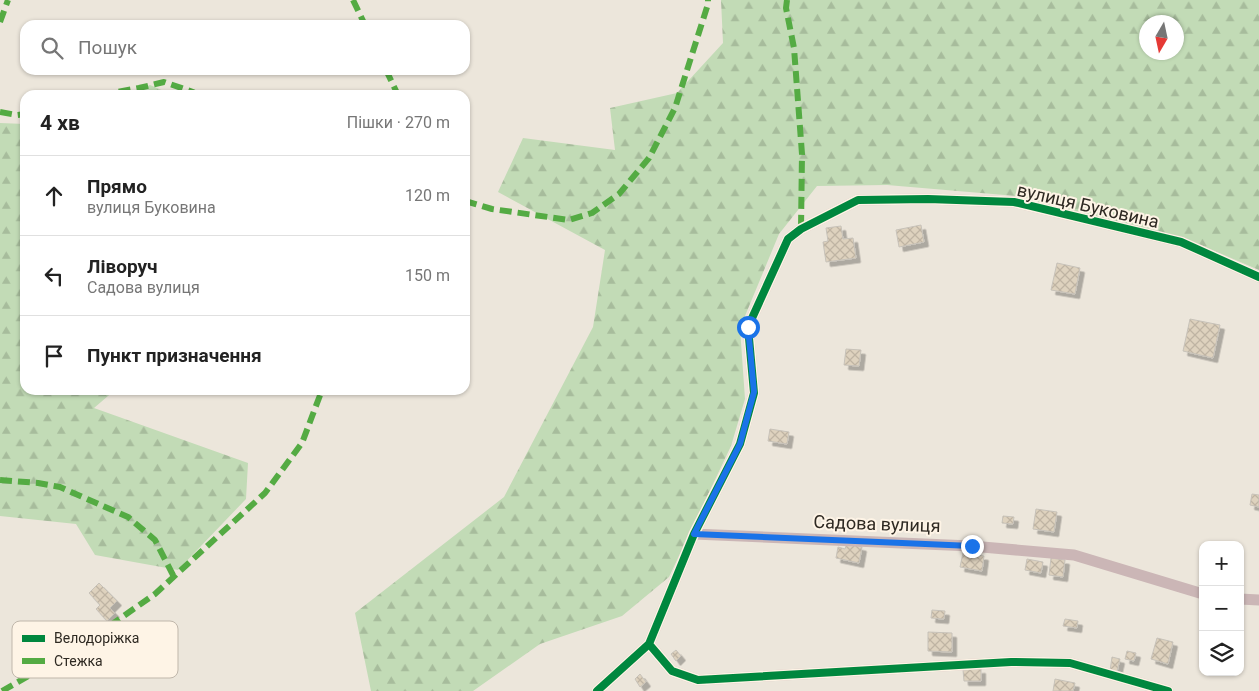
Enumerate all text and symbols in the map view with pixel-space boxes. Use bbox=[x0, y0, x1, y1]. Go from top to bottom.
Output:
north arrow bbox=[1139, 15, 1184, 60]
search box bbox=[20, 20, 470, 75]
icon: search bbox=[38, 34, 66, 62]
text: Пошук bbox=[78, 36, 137, 59]
text: 4 хв bbox=[40, 111, 80, 135]
text: Пішки · 270 m bbox=[347, 113, 450, 132]
text: Прямо bbox=[87, 175, 147, 198]
street label: вулиця Буковина bbox=[1015, 179, 1161, 232]
icon: ahead bbox=[40, 182, 68, 210]
text: 120 m bbox=[405, 186, 450, 205]
text: вулиця Буковина bbox=[87, 198, 216, 217]
text: Ліворуч bbox=[87, 255, 158, 278]
icon: left bbox=[40, 262, 68, 290]
text: 150 m bbox=[405, 266, 450, 285]
text: Садова вулиця bbox=[87, 278, 200, 297]
route start bbox=[737, 316, 760, 339]
icon: arrive bbox=[40, 342, 68, 370]
text: Пункт призначення bbox=[87, 344, 262, 367]
street label: Садова вулиця bbox=[813, 511, 941, 536]
route end bbox=[961, 535, 984, 558]
map controls bbox=[1199, 541, 1244, 676]
button: + bbox=[1199, 541, 1244, 586]
button: − bbox=[1199, 586, 1244, 631]
legend bbox=[12, 621, 178, 678]
text: Велодоріжка bbox=[54, 630, 139, 646]
button: layers bbox=[1199, 631, 1244, 676]
text: Стежка bbox=[54, 653, 103, 669]

